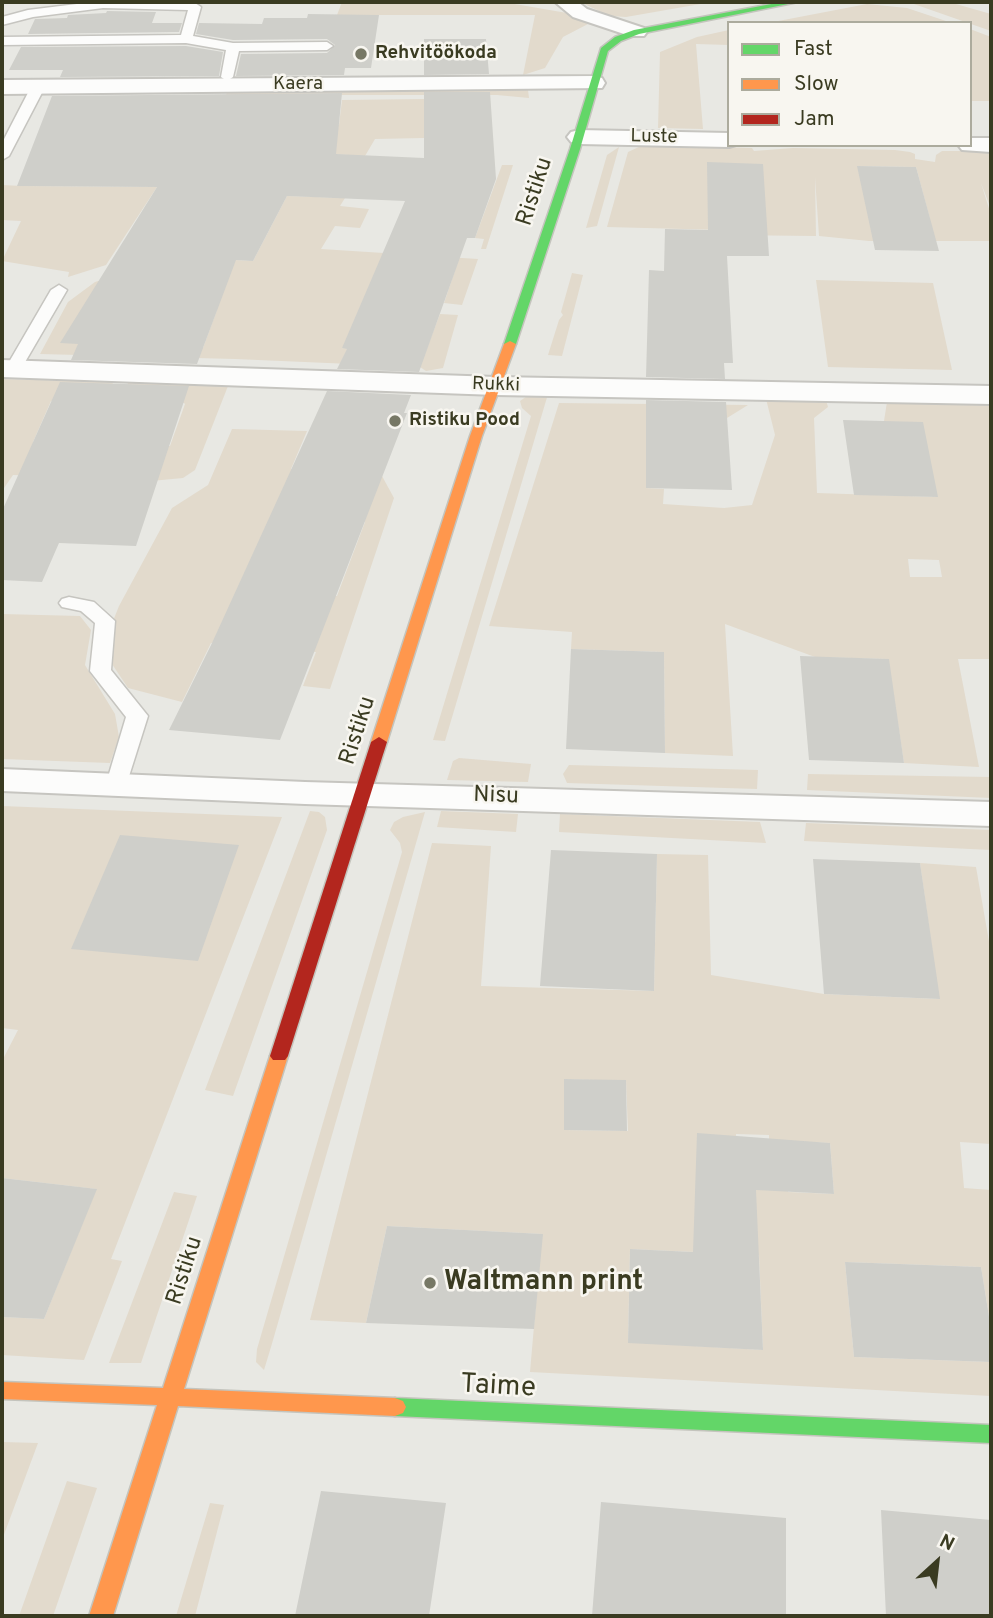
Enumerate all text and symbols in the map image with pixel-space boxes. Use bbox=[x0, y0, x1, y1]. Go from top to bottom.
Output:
legend bbox=[727, 21, 972, 147]
text: Fast bbox=[794, 36, 833, 63]
place label: Rehvitöökoda bbox=[375, 43, 497, 65]
marker: Rehvitöökoda bbox=[353, 46, 369, 62]
text: Slow bbox=[794, 71, 839, 98]
street label: Kaera bbox=[273, 74, 323, 96]
text: Jam bbox=[794, 106, 835, 133]
street label: Luste bbox=[630, 126, 678, 150]
street label: Ristiku bbox=[512, 154, 560, 230]
street label: Rukki bbox=[472, 374, 520, 398]
place label: Ristiku Pood bbox=[409, 410, 520, 432]
marker: Ristiku Pood bbox=[387, 413, 403, 429]
street label: Ristiku bbox=[335, 693, 383, 769]
street label: Nisu bbox=[473, 782, 519, 812]
street label: Ristiku bbox=[162, 1233, 210, 1309]
place label: Waltmann print bbox=[444, 1266, 643, 1300]
marker: Waltmann print bbox=[422, 1275, 438, 1291]
street label: Taime bbox=[459, 1369, 537, 1407]
north arrow bbox=[902, 1527, 972, 1597]
text: N bbox=[935, 1529, 958, 1557]

